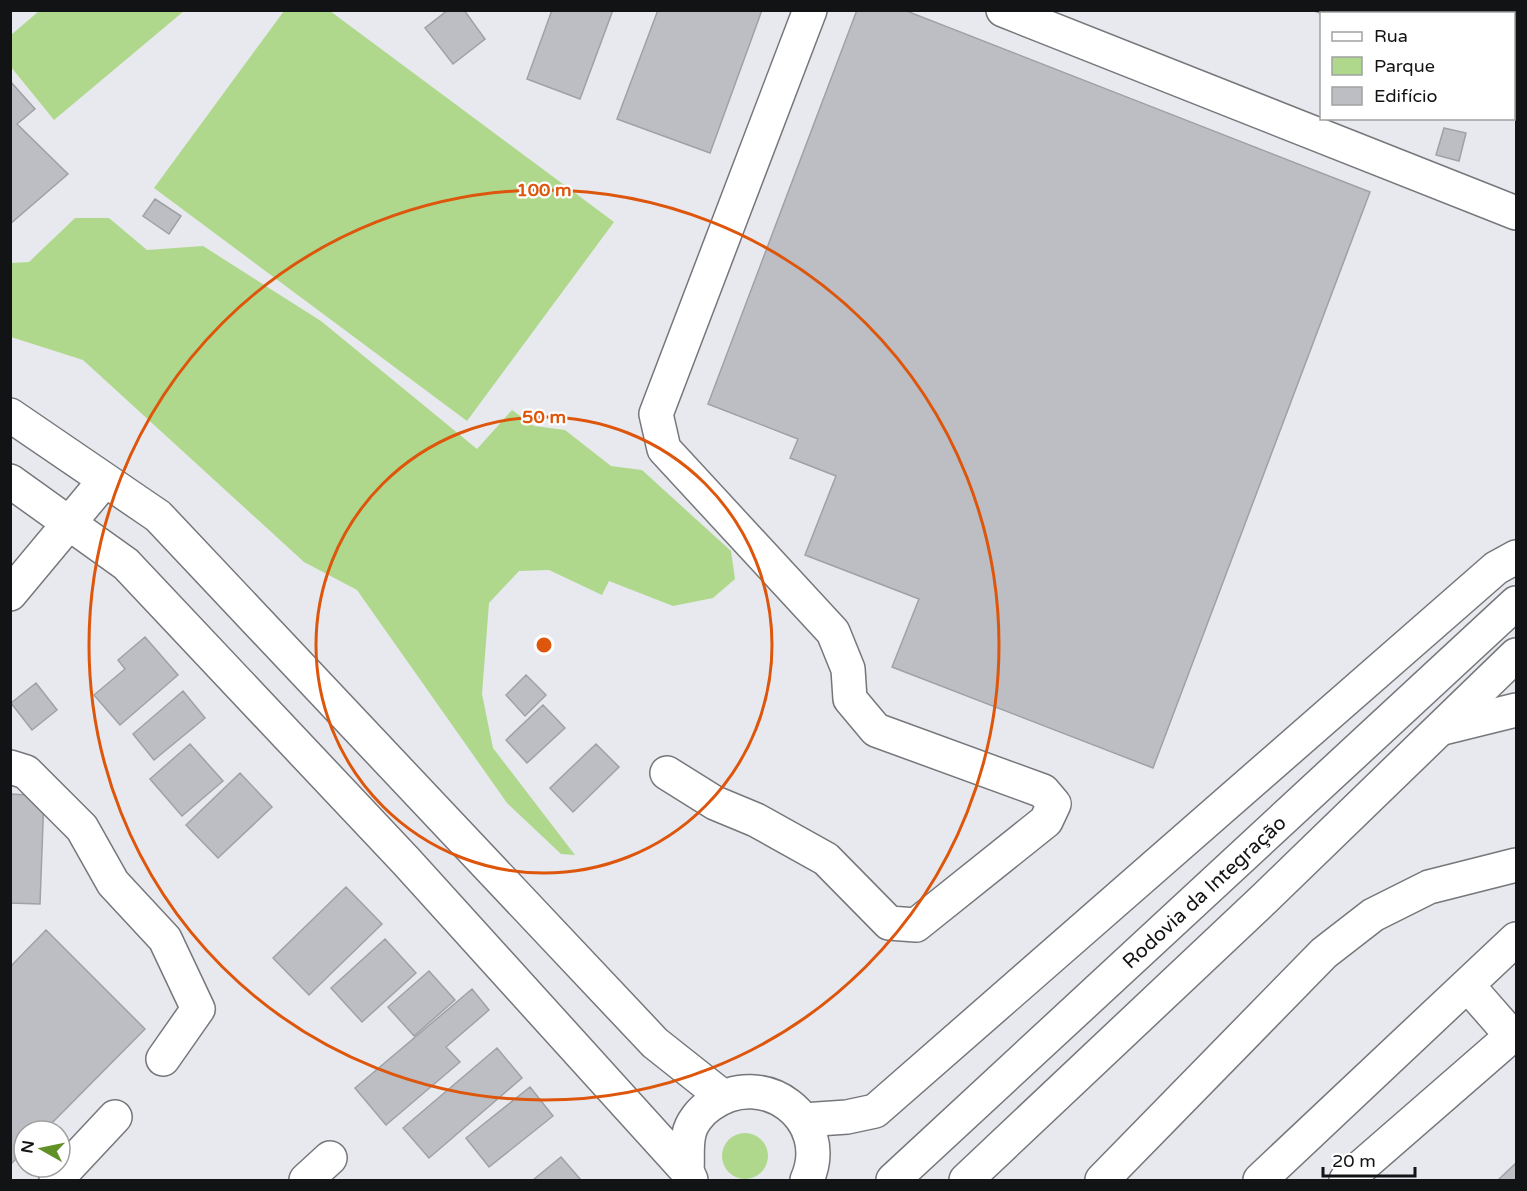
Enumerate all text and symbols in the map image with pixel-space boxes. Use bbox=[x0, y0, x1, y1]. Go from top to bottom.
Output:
legend bbox=[1320, 12, 1515, 120]
text: Rua bbox=[1374, 25, 1408, 47]
text: Parque bbox=[1374, 55, 1435, 77]
text: Edifício bbox=[1374, 85, 1438, 107]
text: 100 m bbox=[516, 179, 572, 201]
text: 50 m bbox=[522, 406, 566, 428]
centre of rings bbox=[534, 635, 554, 655]
street label: Rodovia da Integração bbox=[1118, 811, 1291, 974]
north arrow bbox=[12, 1119, 72, 1179]
text: N bbox=[17, 1139, 39, 1155]
scale bar bbox=[1323, 1140, 1414, 1178]
text: 20 m bbox=[1332, 1150, 1376, 1172]

